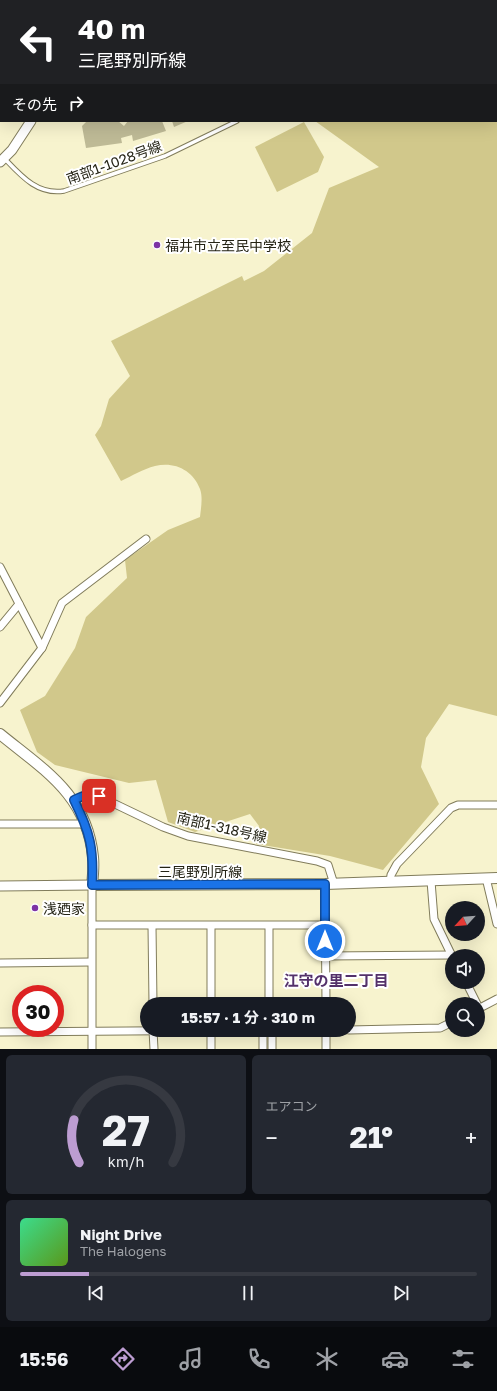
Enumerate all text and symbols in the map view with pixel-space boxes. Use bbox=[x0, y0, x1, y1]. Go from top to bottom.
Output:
text: 40 m bbox=[78, 12, 145, 45]
icon: left bbox=[12, 16, 64, 68]
text: 三尾野別所線 bbox=[78, 49, 186, 71]
icon: right bbox=[65, 92, 87, 114]
text: その先 bbox=[12, 95, 57, 113]
street label: 南部1-1028号線 bbox=[64, 137, 164, 187]
place label: 福井市立至民中学校 bbox=[165, 237, 291, 254]
marker: 福井市立至民中学校 bbox=[152, 240, 162, 250]
pin bbox=[82, 779, 116, 813]
icon: arrive bbox=[88, 785, 110, 807]
street label: 南部1-318号線 bbox=[175, 808, 269, 846]
street label: 三尾野別所線 bbox=[158, 863, 242, 880]
place label: 浅廼家 bbox=[43, 900, 85, 917]
north arrow bbox=[445, 901, 485, 941]
map controls bbox=[445, 901, 485, 1037]
marker: 浅廼家 bbox=[30, 903, 40, 913]
position arrow bbox=[304, 920, 346, 962]
button: sound bbox=[445, 949, 485, 989]
district label: 江守の里二丁目 bbox=[283, 971, 389, 989]
speed limit sign: 30 bbox=[12, 985, 64, 1037]
button: search bbox=[445, 997, 485, 1037]
text: 15:57 · 1 分 · 310 m bbox=[181, 1008, 315, 1026]
text: エアコン bbox=[266, 1098, 318, 1114]
text: 27 bbox=[102, 1104, 150, 1154]
text: 21° bbox=[350, 1119, 393, 1155]
text: − bbox=[266, 1124, 278, 1151]
text: + bbox=[465, 1124, 477, 1151]
text: km/h bbox=[108, 1152, 144, 1169]
text: Night Drive bbox=[80, 1225, 162, 1243]
text: The Halogens bbox=[80, 1243, 166, 1259]
icon: previous bbox=[85, 1282, 107, 1304]
icon: pause bbox=[237, 1282, 259, 1304]
icon: next bbox=[390, 1282, 412, 1304]
icon: directions bbox=[109, 1345, 137, 1373]
icon: music bbox=[177, 1345, 205, 1373]
icon: phone bbox=[245, 1345, 273, 1373]
icon: climate bbox=[313, 1345, 341, 1373]
icon: car bbox=[381, 1345, 409, 1373]
icon: filters bbox=[449, 1345, 477, 1373]
text: 15:56 bbox=[20, 1348, 68, 1370]

